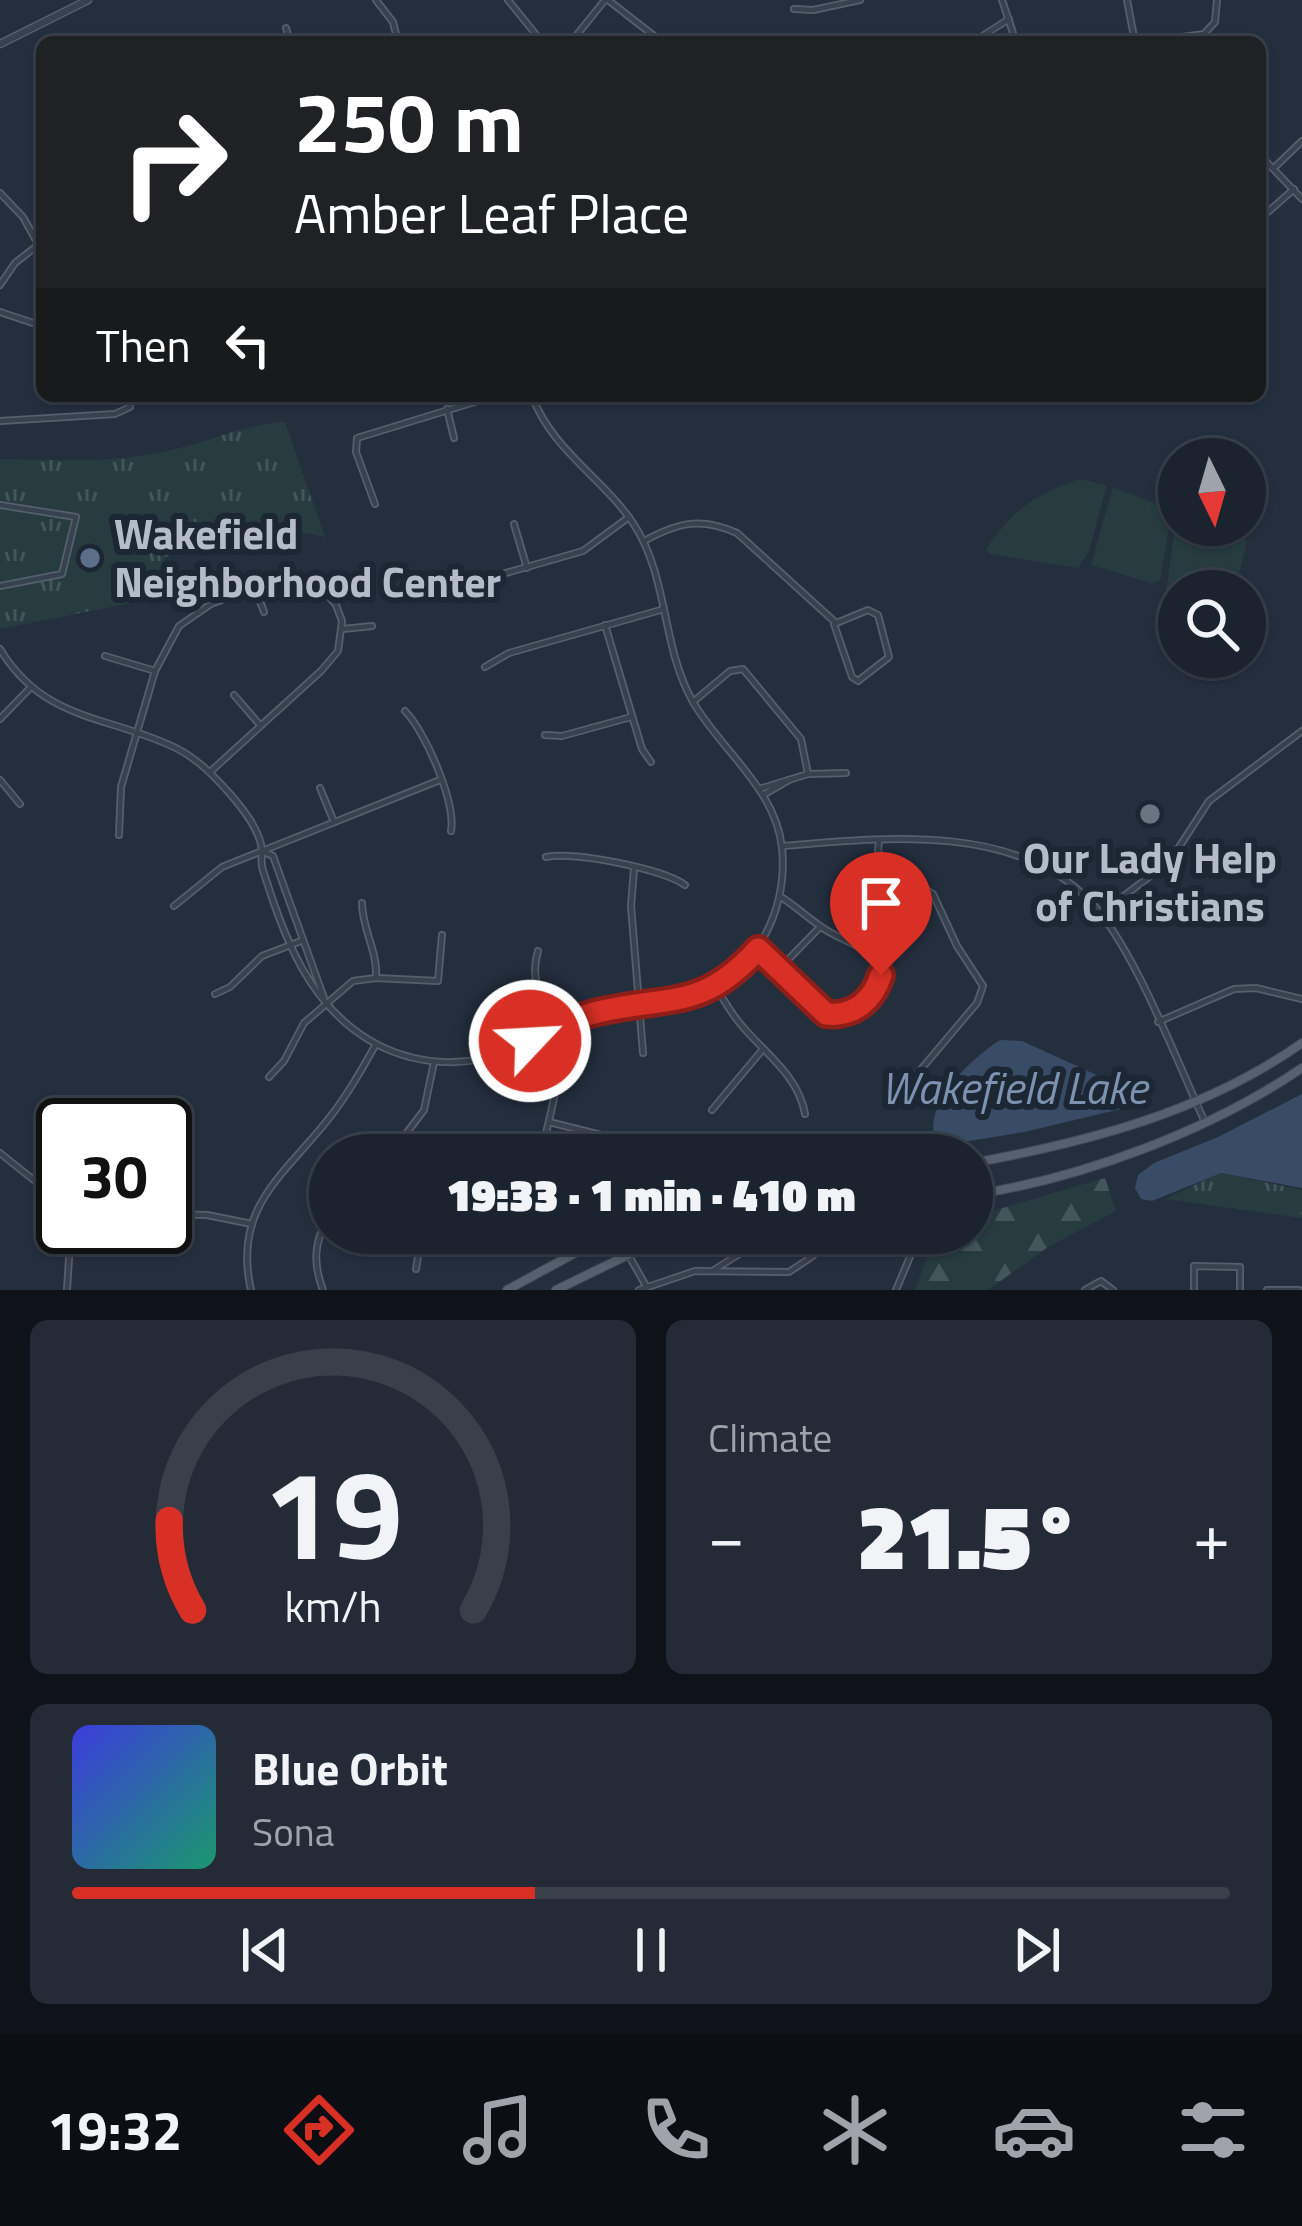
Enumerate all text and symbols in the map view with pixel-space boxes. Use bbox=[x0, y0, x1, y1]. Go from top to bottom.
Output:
text: 250 m bbox=[294, 57, 524, 185]
icon: right bbox=[96, 84, 252, 240]
text: Amber Leaf Place bbox=[294, 172, 689, 254]
text: Then bbox=[96, 311, 191, 379]
icon: left bbox=[215, 312, 281, 378]
north arrow bbox=[1158, 438, 1266, 546]
map controls bbox=[1158, 438, 1266, 678]
place label: Wakefield Neighborhood Center bbox=[114, 501, 501, 613]
marker: Wakefield Neighborhood Center bbox=[77, 545, 103, 571]
button: search bbox=[1158, 570, 1266, 678]
marker: Our Lady Help of Christians bbox=[1137, 801, 1163, 827]
place label: Our Lady Help of Christians bbox=[1023, 825, 1277, 937]
pin bbox=[830, 852, 932, 975]
icon: arrive bbox=[848, 870, 914, 936]
position arrow bbox=[467, 978, 593, 1104]
water label: Wakefield Lake bbox=[881, 1053, 1150, 1121]
speed limit sign: 30 bbox=[36, 1098, 192, 1254]
text: 19:33 · 1 min · 410 m bbox=[447, 1160, 855, 1228]
text: Climate bbox=[708, 1408, 832, 1467]
text: 19 bbox=[263, 1418, 403, 1607]
text: 21.5° bbox=[857, 1467, 1081, 1604]
text: − bbox=[708, 1485, 745, 1586]
text: + bbox=[1193, 1485, 1230, 1586]
text: km/h bbox=[284, 1573, 382, 1639]
text: Blue Orbit bbox=[252, 1734, 448, 1802]
text: Sona bbox=[252, 1802, 334, 1861]
icon: previous bbox=[232, 1917, 298, 1983]
icon: pause bbox=[618, 1917, 684, 1983]
icon: next bbox=[1004, 1917, 1070, 1983]
icon: directions bbox=[277, 2088, 361, 2172]
icon: music bbox=[456, 2088, 540, 2172]
icon: phone bbox=[634, 2088, 718, 2172]
icon: climate bbox=[813, 2088, 897, 2172]
icon: car bbox=[992, 2088, 1076, 2172]
icon: filters bbox=[1171, 2088, 1255, 2172]
text: 19:32 bbox=[47, 2089, 182, 2171]

